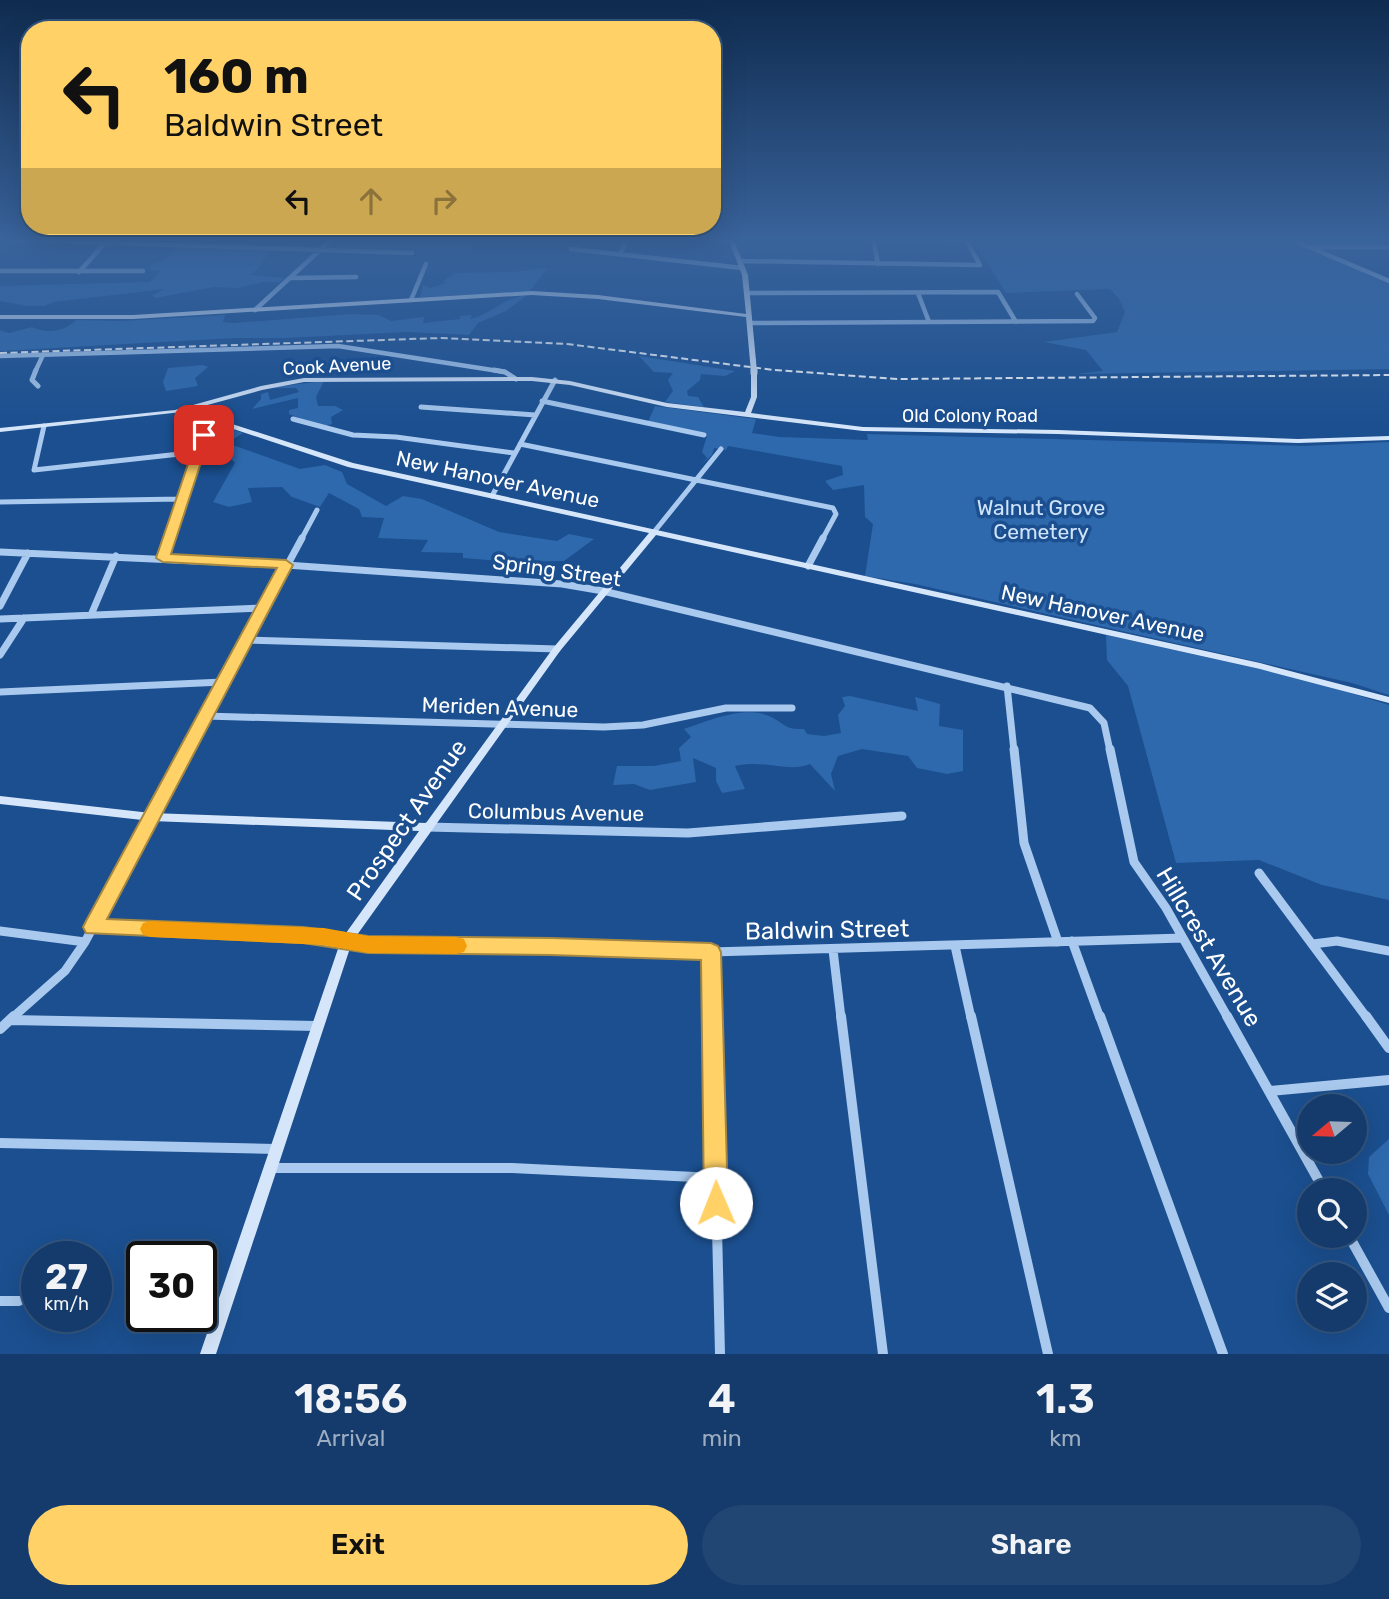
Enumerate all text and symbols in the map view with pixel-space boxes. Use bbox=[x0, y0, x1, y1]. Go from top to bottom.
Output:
text: 160 m bbox=[164, 47, 309, 105]
icon: left bbox=[49, 49, 140, 140]
text: Baldwin Street bbox=[164, 106, 383, 144]
icon: left bbox=[279, 182, 317, 220]
icon: ahead bbox=[352, 182, 390, 220]
icon: right bbox=[425, 182, 463, 220]
street label: Cook Avenue bbox=[282, 352, 392, 380]
pin bbox=[174, 405, 234, 465]
street label: Old Colony Road bbox=[902, 405, 1038, 427]
icon: arrive bbox=[185, 416, 223, 454]
street label: New Hanover Avenue bbox=[394, 445, 602, 513]
park label: Walnut Grove Cemetery bbox=[977, 495, 1105, 544]
street label: Spring Street bbox=[491, 549, 623, 591]
street label: New Hanover Avenue bbox=[999, 579, 1207, 647]
street label: Meriden Avenue bbox=[421, 692, 579, 722]
street label: Prospect Avenue bbox=[341, 734, 473, 906]
street label: Columbus Avenue bbox=[468, 798, 644, 826]
street label: Hillcrest Avenue bbox=[1150, 862, 1268, 1032]
street label: Baldwin Street bbox=[745, 915, 909, 945]
north arrow bbox=[1297, 1094, 1367, 1164]
map controls bbox=[1297, 1094, 1367, 1332]
position arrow bbox=[679, 1166, 753, 1240]
button: search bbox=[1297, 1178, 1367, 1248]
speed limit sign: 30 bbox=[126, 1241, 217, 1332]
text: 27 bbox=[45, 1256, 88, 1298]
button: layers bbox=[1297, 1262, 1367, 1332]
text: km/h bbox=[44, 1293, 89, 1315]
text: 18:56 bbox=[294, 1374, 408, 1424]
text: 4 bbox=[708, 1374, 736, 1424]
text: 1.3 bbox=[1036, 1374, 1095, 1424]
text: Arrival bbox=[316, 1424, 385, 1452]
text: min bbox=[702, 1424, 742, 1452]
text: km bbox=[1049, 1424, 1082, 1452]
button: Exit bbox=[28, 1505, 688, 1585]
button: Share bbox=[702, 1505, 1361, 1585]

